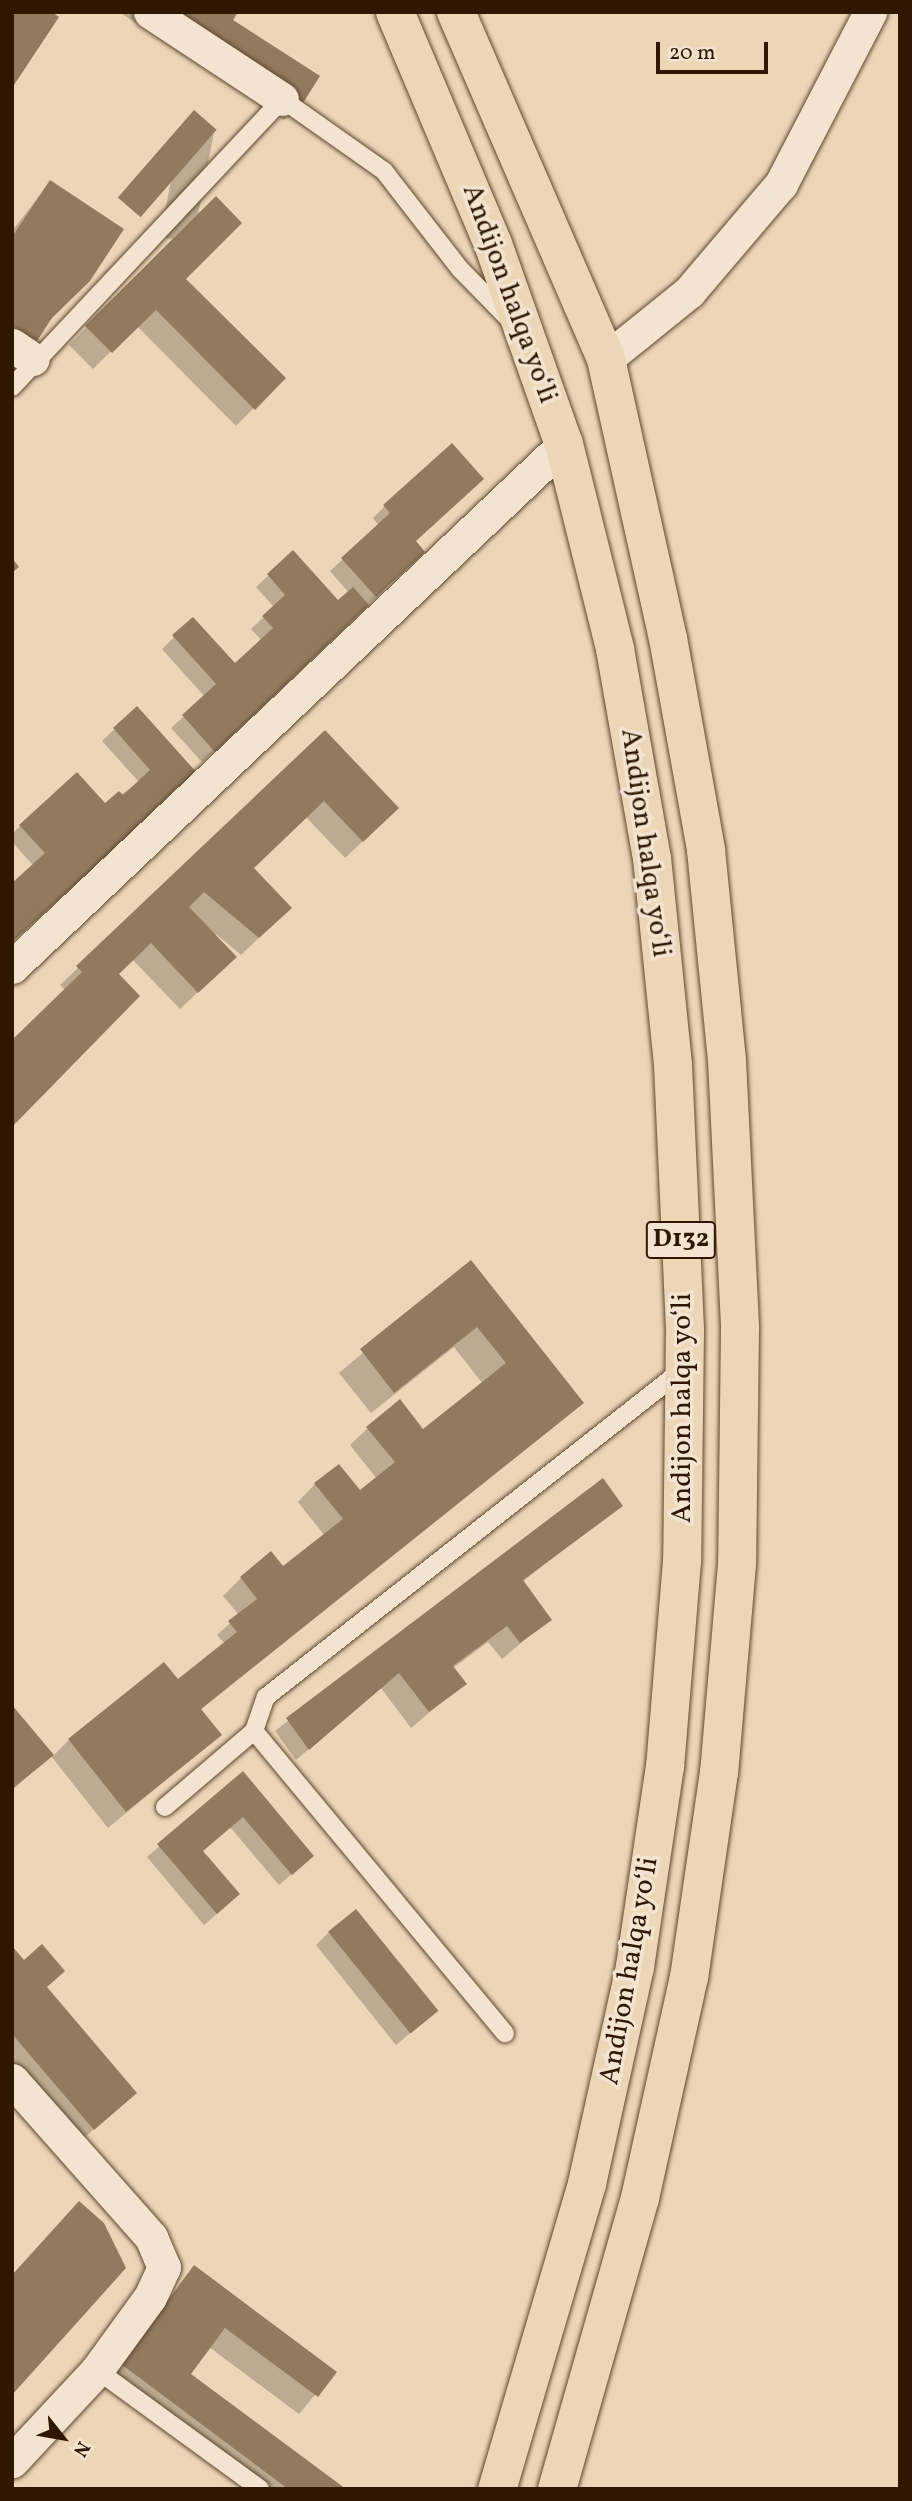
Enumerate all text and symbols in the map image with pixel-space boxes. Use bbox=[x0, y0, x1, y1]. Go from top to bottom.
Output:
scale bar bbox=[660, 28, 772, 72]
text: 20 m bbox=[669, 39, 715, 68]
street label: Andijon halqa yo‘li bbox=[454, 180, 564, 408]
street label: Andijon halqa yo‘li bbox=[612, 726, 678, 960]
road number: D132 bbox=[644, 1218, 718, 1262]
street label: Andijon halqa yo‘li bbox=[666, 1292, 700, 1524]
street label: Andijon halqa yo‘li bbox=[593, 1854, 667, 2088]
north arrow bbox=[28, 2403, 98, 2473]
text: N bbox=[66, 2436, 96, 2461]

